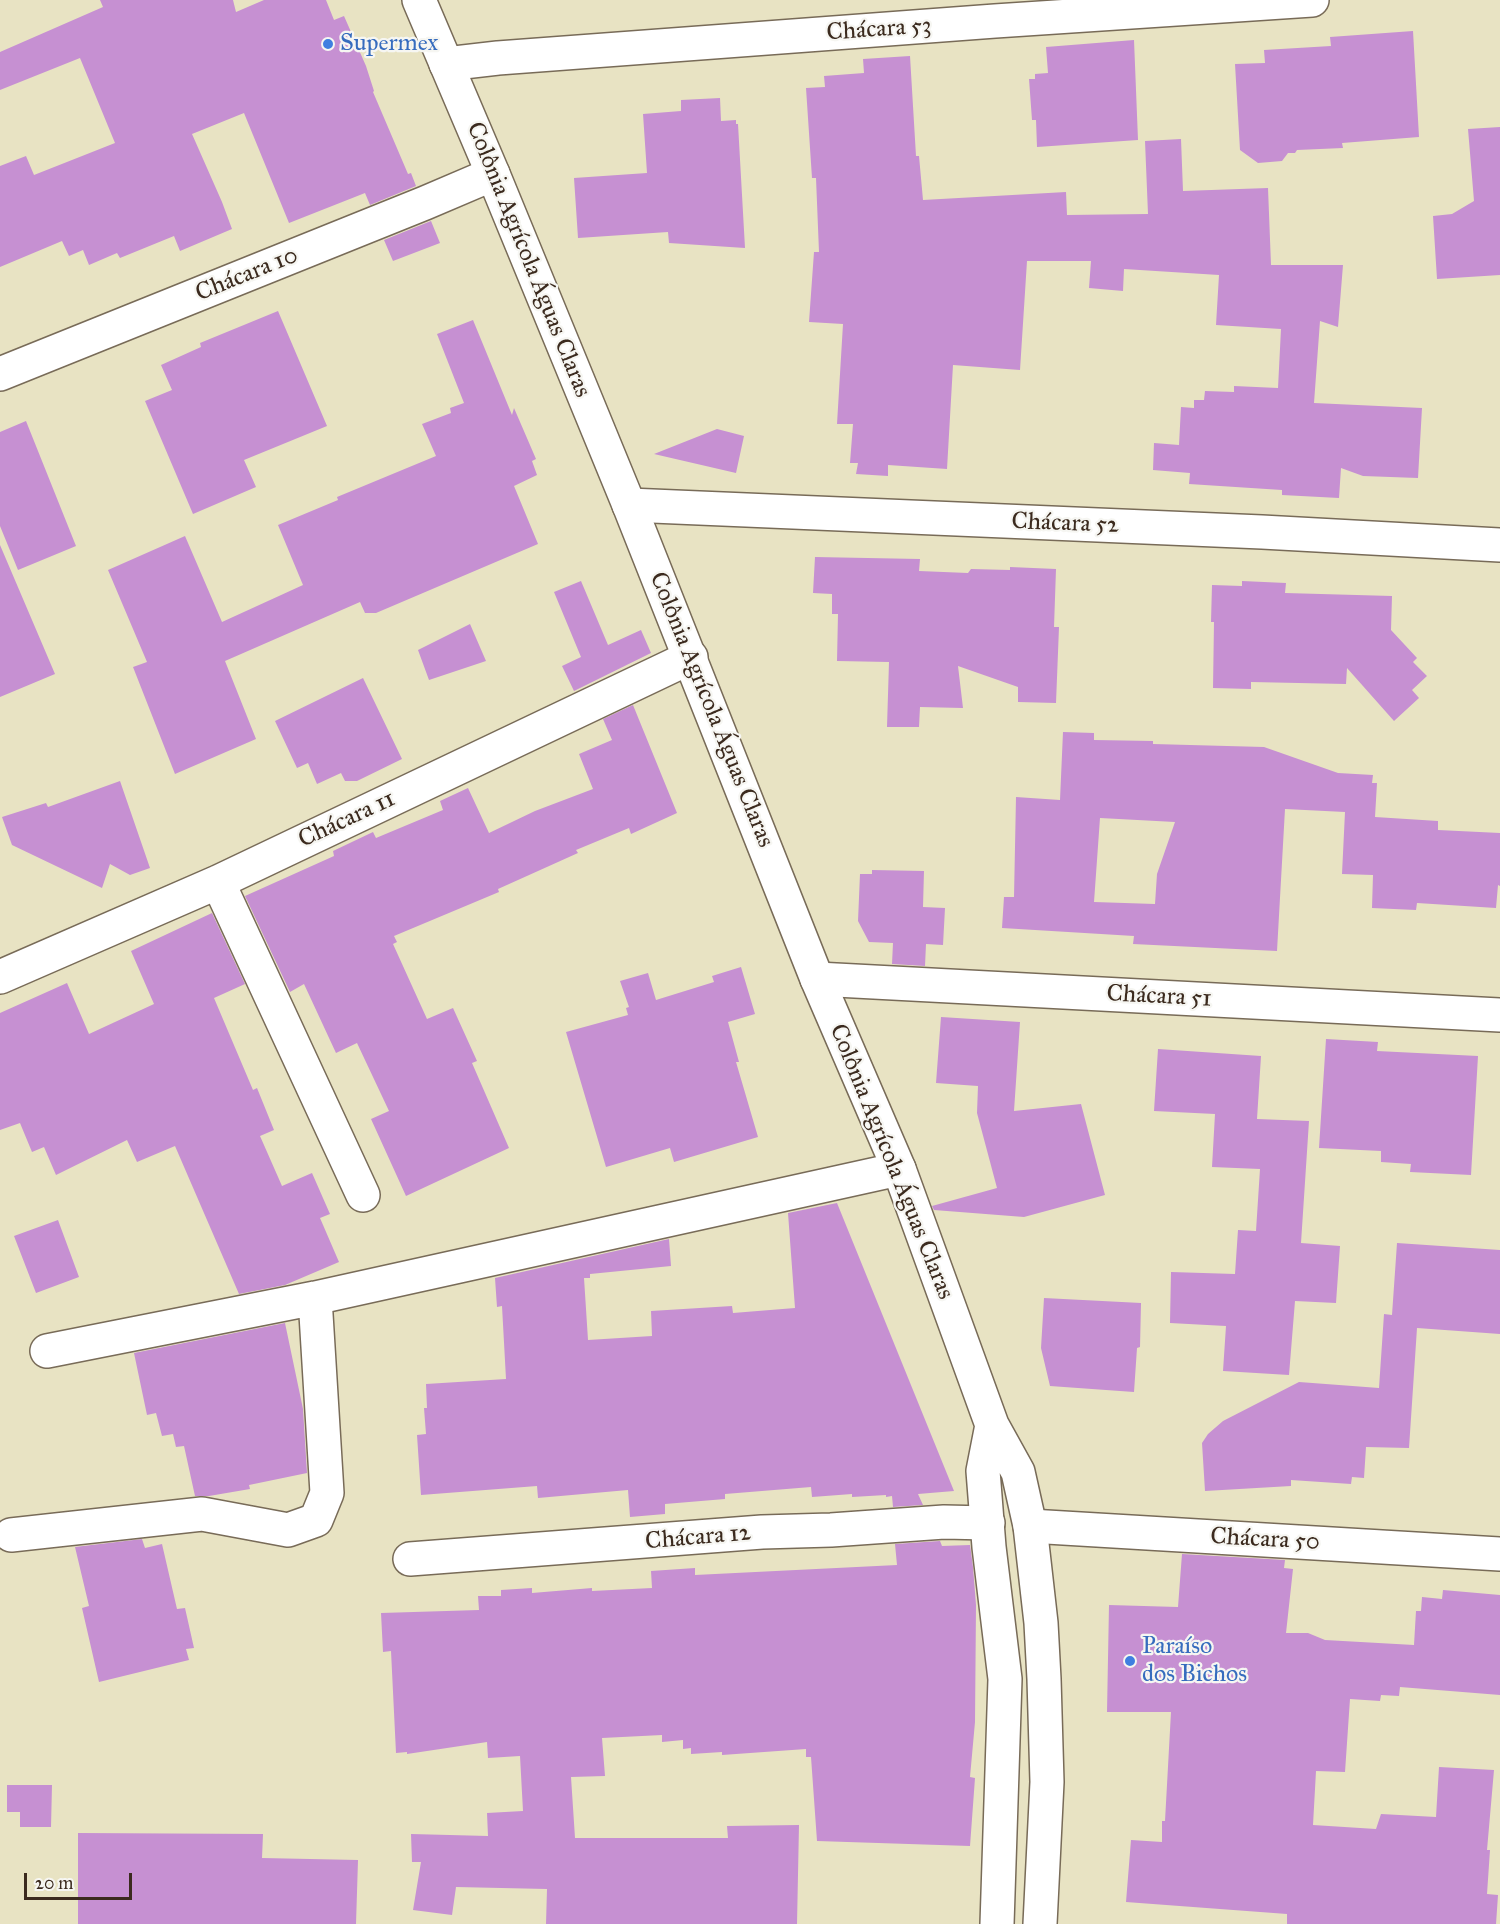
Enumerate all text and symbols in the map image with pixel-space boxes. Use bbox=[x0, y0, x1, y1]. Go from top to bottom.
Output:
street label: Chácara 53 bbox=[826, 12, 932, 48]
place label: Supermex bbox=[340, 30, 438, 58]
marker: Supermex bbox=[321, 37, 335, 51]
street label: Colônia Agrícola Águas Claras bbox=[460, 118, 596, 402]
street label: Chácara 10 bbox=[192, 241, 302, 309]
street label: Chácara 52 bbox=[1011, 508, 1119, 540]
street label: Colônia Agrícola Águas Claras bbox=[643, 568, 779, 852]
street label: Chácara 11 bbox=[294, 785, 400, 855]
street label: Chácara 51 bbox=[1106, 980, 1212, 1014]
street label: Colônia Agrícola Águas Claras bbox=[823, 1020, 959, 1304]
street label: Chácara 12 bbox=[644, 1519, 752, 1557]
street label: Chácara 50 bbox=[1210, 1523, 1320, 1557]
place label: Paraíso dos Bichos bbox=[1142, 1633, 1247, 1689]
marker: Paraíso dos Bichos bbox=[1123, 1654, 1137, 1668]
scale bar bbox=[27, 1861, 135, 1899]
text: 20 m bbox=[35, 1872, 73, 1894]

